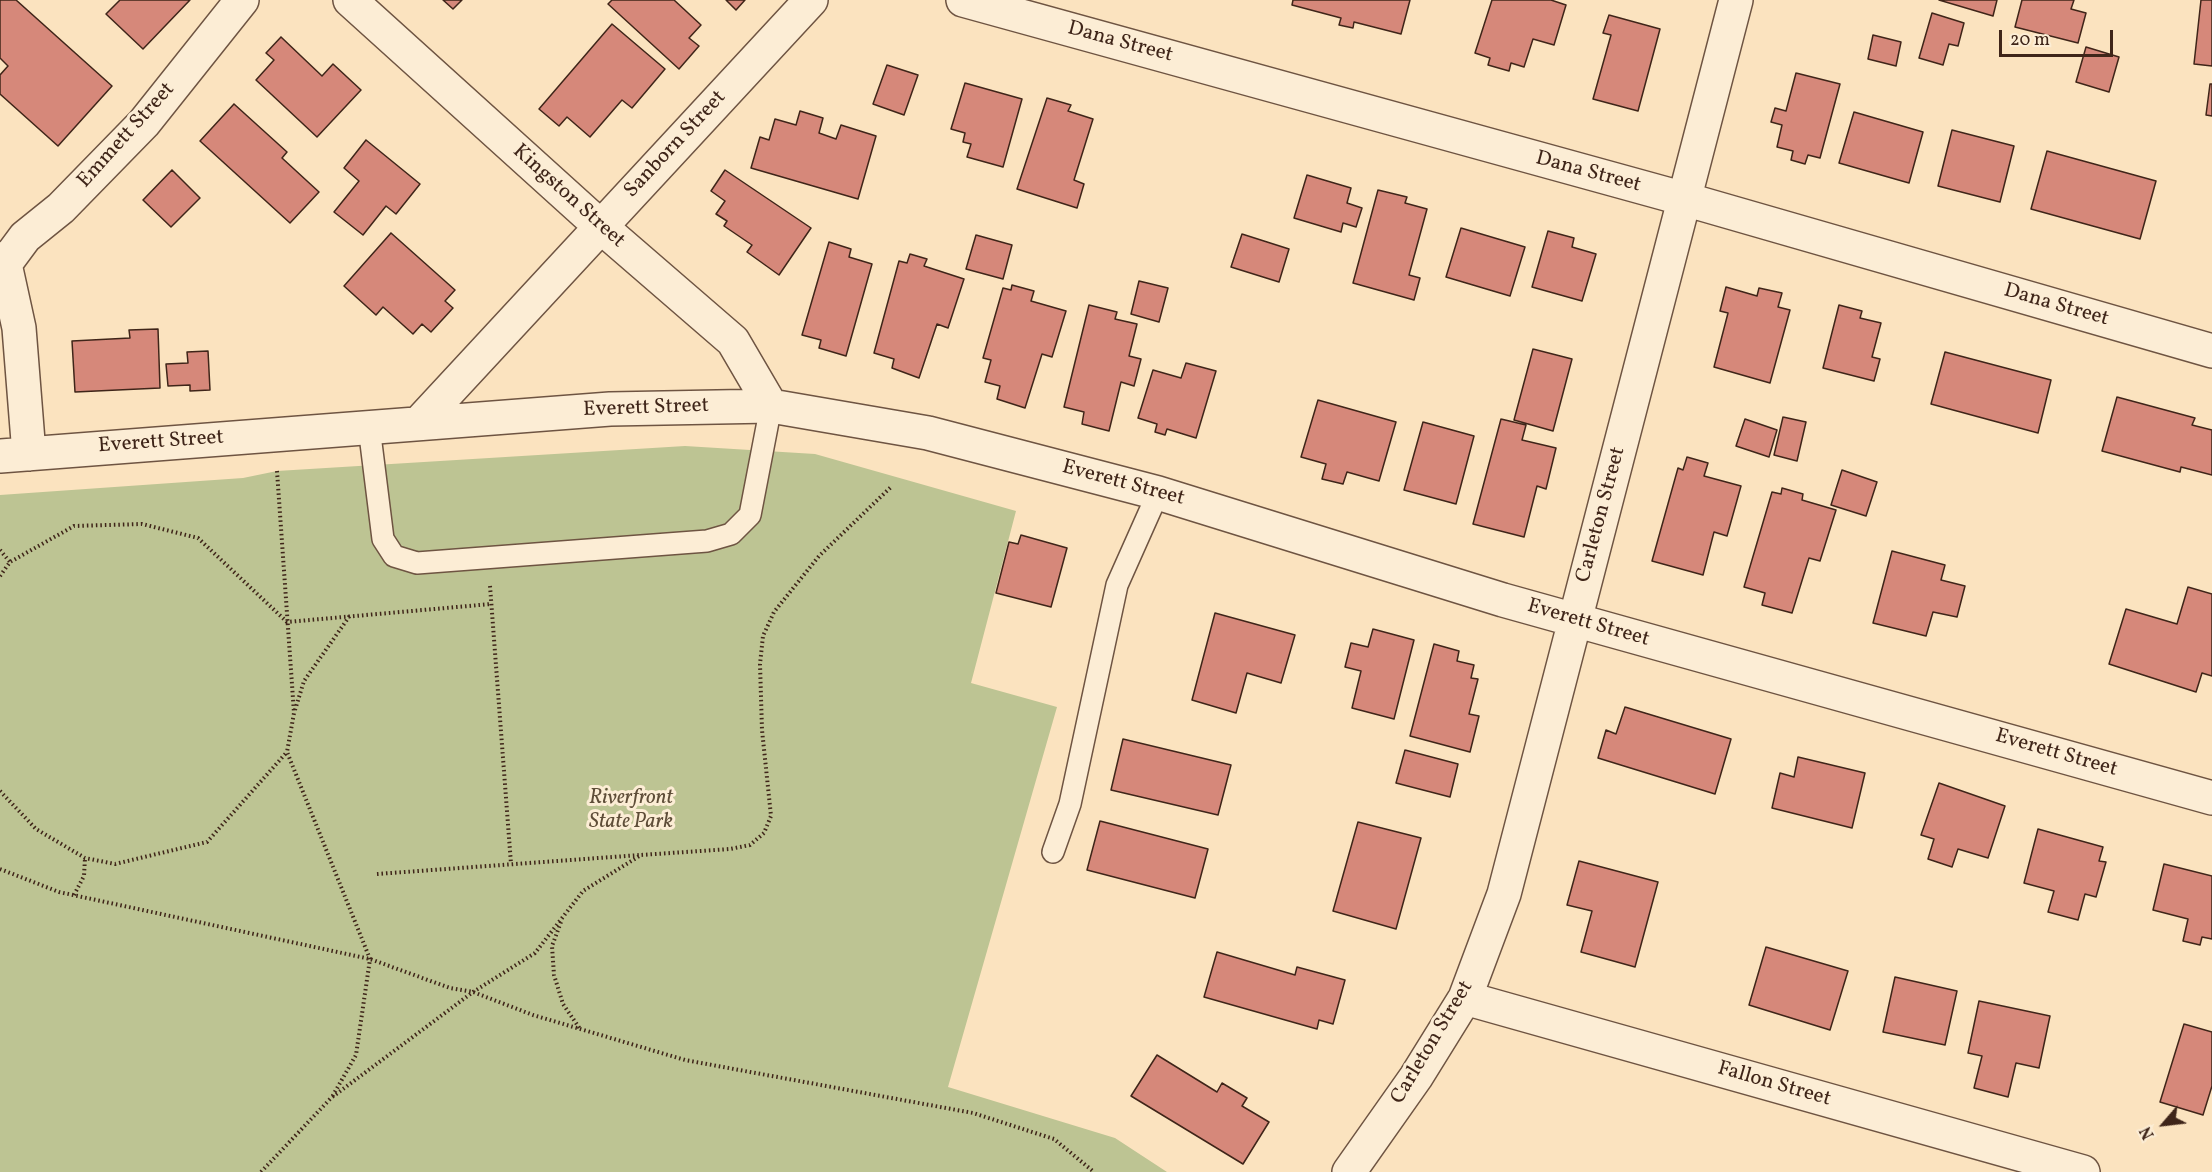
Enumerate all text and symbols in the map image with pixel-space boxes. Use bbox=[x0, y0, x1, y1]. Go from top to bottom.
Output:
street label: Dana Street bbox=[1065, 17, 1175, 69]
scale bar bbox=[2002, 18, 2116, 56]
text: 20 m bbox=[2010, 28, 2050, 53]
street label: Emmett Street bbox=[73, 78, 181, 194]
street label: Sanborn Street bbox=[620, 86, 732, 204]
street label: Kingston Street bbox=[506, 140, 630, 254]
street label: Dana Street bbox=[1533, 147, 1643, 199]
street label: Dana Street bbox=[2001, 279, 2111, 333]
street label: Everett Street bbox=[583, 394, 709, 424]
street label: Everett Street bbox=[97, 426, 225, 460]
street label: Carleton Street bbox=[1572, 444, 1632, 586]
street label: Everett Street bbox=[1059, 456, 1187, 512]
street label: Everett Street bbox=[1524, 595, 1652, 653]
street label: Everett Street bbox=[1992, 725, 2120, 783]
park label: Riverfront State Park bbox=[589, 786, 673, 836]
street label: Carleton Street bbox=[1386, 977, 1480, 1109]
street label: Fallon Street bbox=[1714, 1057, 1834, 1113]
north arrow bbox=[2134, 1094, 2194, 1154]
text: N bbox=[2136, 1122, 2161, 1143]

